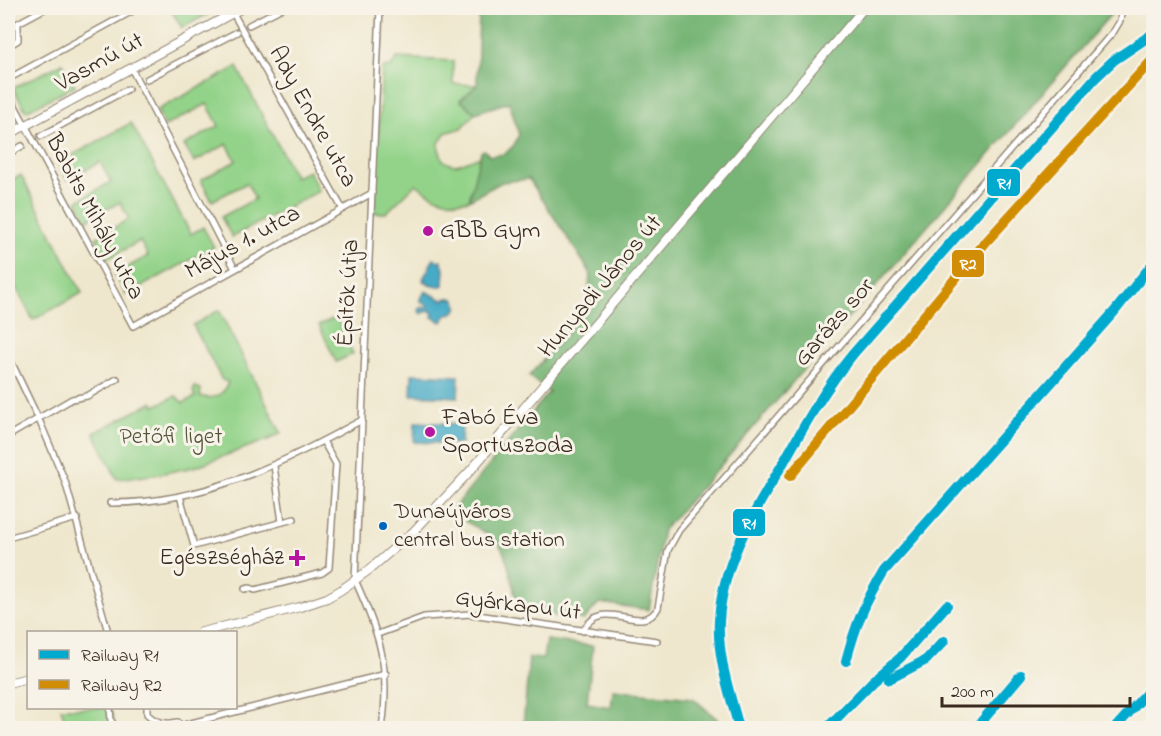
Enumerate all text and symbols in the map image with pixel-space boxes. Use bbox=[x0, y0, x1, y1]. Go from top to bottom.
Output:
street label: Vasmű út bbox=[48, 24, 151, 102]
street label: Ady Endre utca bbox=[258, 40, 365, 195]
street label: Babits Mihály utca bbox=[34, 127, 153, 307]
line badge: R1 bbox=[986, 168, 1021, 197]
text: R1 bbox=[996, 172, 1012, 196]
street label: Május 1. utca bbox=[179, 197, 307, 289]
street label: Hunyadi János út bbox=[530, 208, 672, 367]
place label: GBB Gym bbox=[440, 214, 540, 250]
marker: GBB Gym bbox=[421, 224, 435, 238]
street label: Építők útja bbox=[329, 238, 369, 348]
line badge: R2 bbox=[951, 249, 985, 278]
text: R2 bbox=[959, 253, 976, 277]
street label: Garázs sor bbox=[786, 270, 884, 375]
place label: Fabó Éva Sportuszoda bbox=[441, 401, 573, 464]
park label: Petőfi liget bbox=[119, 420, 223, 455]
marker: Fabó Éva Sportuszoda bbox=[423, 425, 437, 439]
place label: Dunaújváros central bus station bbox=[393, 497, 565, 557]
line badge: R1 bbox=[732, 508, 766, 537]
text: R1 bbox=[741, 512, 757, 536]
marker: Dunaújváros central bus station bbox=[377, 520, 389, 532]
place label: Egészségház bbox=[159, 541, 285, 576]
marker: Egészségház bbox=[288, 549, 306, 567]
street label: Gyárkapu út bbox=[453, 581, 583, 632]
legend bbox=[27, 631, 237, 709]
text: Railway R1 bbox=[81, 644, 159, 670]
scale bar bbox=[942, 670, 1130, 708]
text: Railway R2 bbox=[81, 674, 162, 700]
text: 200 m bbox=[951, 680, 994, 706]

